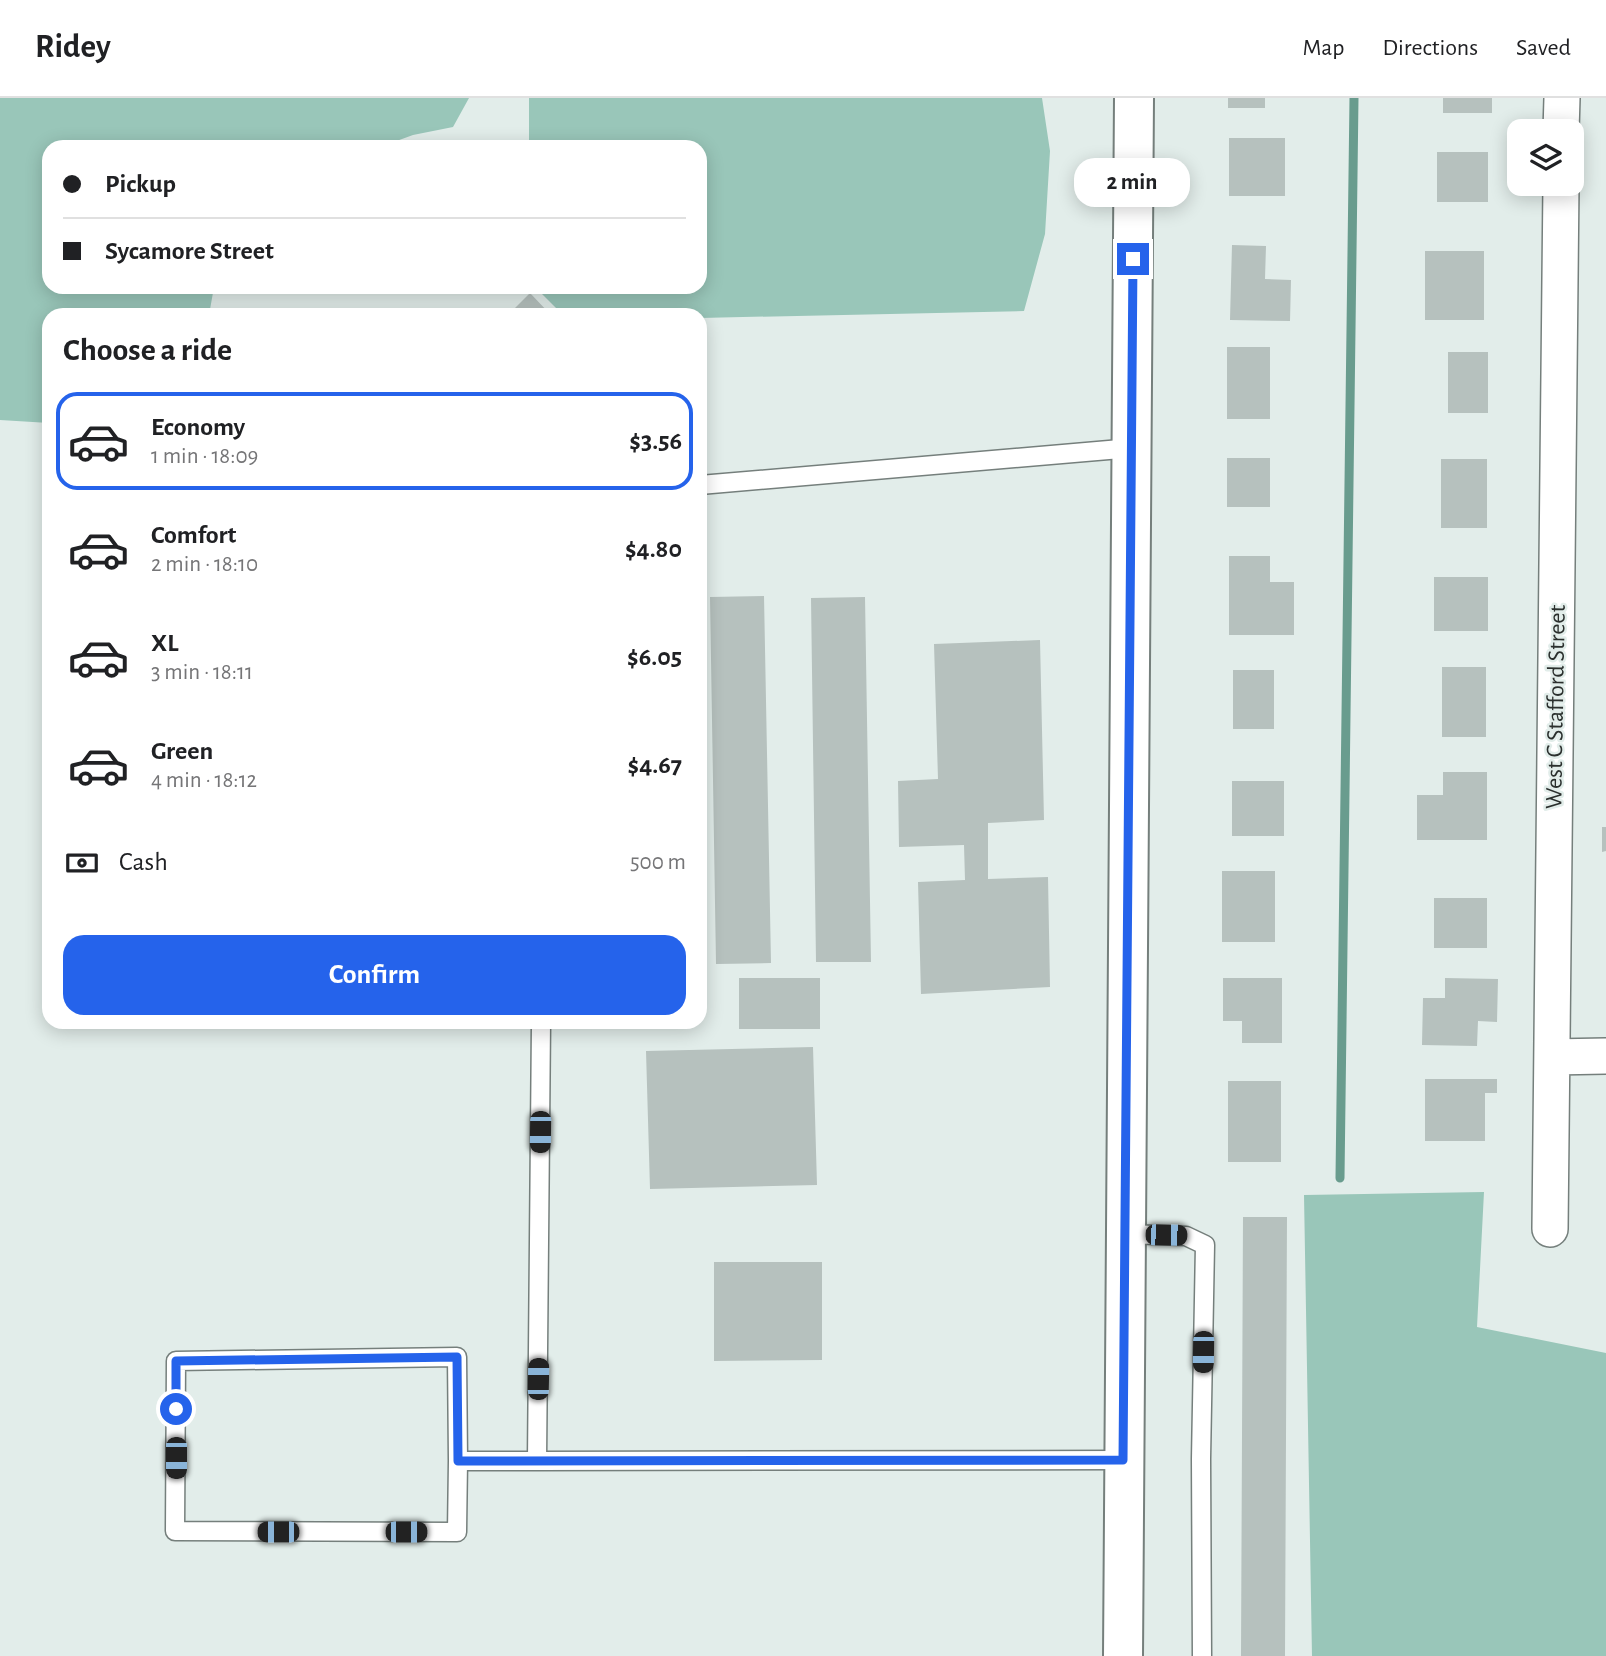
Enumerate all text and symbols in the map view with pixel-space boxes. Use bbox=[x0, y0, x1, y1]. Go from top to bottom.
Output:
text: Ridey bbox=[35, 31, 111, 64]
text: Map bbox=[1302, 36, 1344, 60]
text: Directions bbox=[1382, 36, 1478, 60]
text: Saved bbox=[1516, 36, 1571, 60]
map controls bbox=[1507, 119, 1584, 196]
button: layers bbox=[1507, 119, 1584, 196]
callout: 2 min bbox=[1075, 158, 1191, 206]
text: Pickup bbox=[105, 171, 176, 197]
text: 2 min bbox=[1106, 171, 1158, 194]
text: Sycamore Street bbox=[105, 238, 274, 264]
route end bbox=[1117, 243, 1149, 275]
text: Choose a ride bbox=[63, 334, 232, 366]
icon: car bbox=[67, 410, 130, 473]
text: Economy bbox=[151, 414, 245, 440]
text: $3.56 bbox=[629, 428, 682, 454]
text: 1 min · 18:09 bbox=[151, 445, 258, 468]
icon: car bbox=[67, 518, 130, 581]
text: Comfort bbox=[151, 522, 236, 548]
text: $4.80 bbox=[625, 536, 682, 562]
text: 2 min · 18:10 bbox=[151, 553, 258, 576]
street label: West C Stafford Street bbox=[1542, 604, 1570, 809]
icon: car bbox=[67, 626, 130, 689]
text: XL bbox=[151, 630, 178, 656]
text: $6.05 bbox=[627, 644, 682, 670]
text: 3 min · 18:11 bbox=[151, 661, 253, 684]
icon: car bbox=[67, 734, 130, 797]
text: Green bbox=[151, 738, 213, 764]
text: $4.67 bbox=[627, 752, 682, 778]
text: 4 min · 18:12 bbox=[151, 769, 257, 792]
icon: cash bbox=[63, 844, 101, 882]
text: Cash bbox=[119, 849, 168, 875]
text: 500 m bbox=[630, 851, 686, 874]
button: Confirm bbox=[63, 935, 686, 1015]
car bbox=[530, 1111, 551, 1153]
car bbox=[1145, 1224, 1188, 1246]
car bbox=[1193, 1331, 1214, 1373]
car bbox=[528, 1358, 549, 1400]
route start bbox=[160, 1393, 192, 1425]
car bbox=[166, 1437, 187, 1479]
car bbox=[258, 1522, 300, 1543]
car bbox=[386, 1522, 428, 1543]

